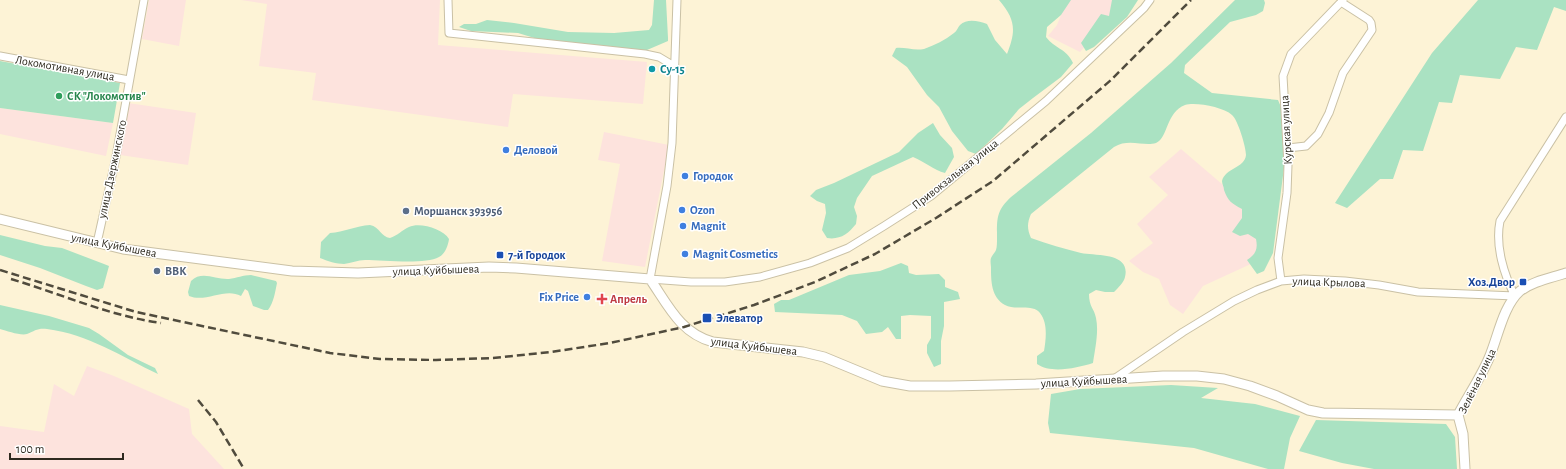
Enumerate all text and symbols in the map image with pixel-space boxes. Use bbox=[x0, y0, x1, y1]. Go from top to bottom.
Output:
street label: Локомотивная улица bbox=[14, 53, 116, 84]
place label: Су-15 bbox=[660, 63, 685, 76]
marker: Су-15 bbox=[647, 64, 657, 74]
place label: СК "Локомотив" bbox=[67, 90, 146, 102]
marker: СК "Локомотив" bbox=[54, 91, 64, 101]
street label: Курская улица bbox=[1278, 94, 1295, 165]
street label: улица Дзержинского bbox=[95, 118, 129, 221]
street label: Привокзальная улица bbox=[910, 136, 1001, 212]
place label: Деловой bbox=[514, 144, 558, 156]
marker: Деловой bbox=[501, 145, 511, 155]
place label: Городок bbox=[693, 170, 733, 182]
marker: Городок bbox=[680, 171, 690, 181]
place label: Ozon bbox=[690, 204, 715, 216]
place label: Моршанск 393956 bbox=[414, 205, 502, 217]
marker: Ozon bbox=[677, 205, 687, 215]
marker: Моршанск 393956 bbox=[401, 206, 411, 216]
place label: Magnit bbox=[691, 220, 726, 232]
marker: Magnit bbox=[678, 221, 688, 231]
street label: улица Куйбышева bbox=[69, 231, 158, 260]
place label: Magnit Cosmetics bbox=[693, 248, 778, 260]
place label: 7-й Городок bbox=[508, 249, 566, 261]
marker: Magnit Cosmetics bbox=[680, 249, 690, 259]
marker: 7-й Городок bbox=[495, 250, 505, 260]
street label: улица Куйбышева bbox=[391, 262, 480, 279]
place label: ВВК bbox=[165, 265, 187, 277]
marker: ВВК bbox=[152, 266, 162, 276]
street label: улица Крылова bbox=[1291, 275, 1366, 290]
place label: Хоз.Двор bbox=[1468, 276, 1515, 288]
marker: Хоз.Двор bbox=[1518, 277, 1528, 287]
place label: Fix Price bbox=[539, 291, 579, 303]
marker: Fix Price bbox=[582, 292, 592, 302]
place label: Апрель bbox=[610, 293, 647, 305]
marker: Апрель bbox=[597, 294, 607, 304]
marker: Элеватор bbox=[701, 312, 713, 324]
place label: Элеватор bbox=[716, 312, 763, 324]
street label: улица Куйбышева bbox=[709, 335, 798, 358]
street label: Зелёная улица bbox=[1456, 346, 1499, 416]
street label: улица Куйбышева bbox=[1039, 373, 1128, 390]
scale bar bbox=[10, 435, 123, 461]
text: 100 m bbox=[16, 443, 44, 455]

